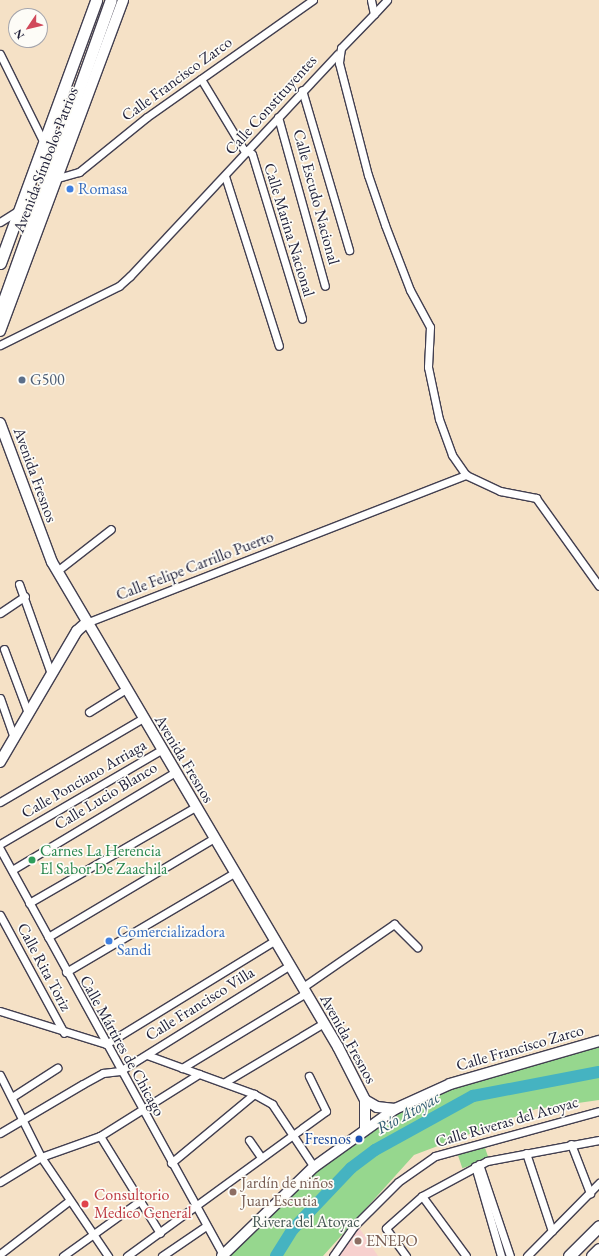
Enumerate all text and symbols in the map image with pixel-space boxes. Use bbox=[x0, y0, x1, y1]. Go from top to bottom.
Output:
north arrow bbox=[8, 8, 48, 48]
text: N bbox=[11, 27, 27, 42]
street label: Calle Francisco Zarco bbox=[118, 33, 236, 125]
street label: Calle Constituyentes bbox=[221, 51, 321, 159]
street label: Avenida Símbolos Patrios bbox=[9, 84, 83, 236]
street label: Calle Escudo Nacional bbox=[289, 127, 343, 267]
street label: Calle Marina Nacional bbox=[260, 161, 318, 299]
place label: Romasa bbox=[78, 179, 128, 199]
marker: Romasa bbox=[65, 184, 75, 194]
place label: G500 bbox=[30, 370, 65, 390]
marker: G500 bbox=[17, 375, 27, 385]
street label: Avenida Fresnos bbox=[9, 425, 61, 525]
street label: Calle Felipe Carrillo Puerto bbox=[113, 527, 277, 605]
street label: Avenida Fresnos bbox=[150, 711, 218, 807]
street label: Calle Ponciano Arriaga bbox=[18, 735, 150, 823]
street label: Calle Lucio Blanco bbox=[51, 758, 161, 834]
place label: Carnes La Herencia El Sabor De Zaachila bbox=[40, 841, 167, 879]
marker: Carnes La Herencia El Sabor De Zaachila bbox=[27, 855, 37, 865]
street label: Calle Rita Toriz bbox=[13, 920, 75, 1014]
place label: Comercializadora Sandi bbox=[117, 922, 225, 960]
marker: Comercializadora Sandi bbox=[104, 936, 114, 946]
street label: Calle Francisco Villa bbox=[142, 963, 258, 1045]
street label: Calle Mártires de Chicago bbox=[75, 972, 169, 1120]
street label: Avenida Fresnos bbox=[316, 991, 380, 1087]
street label: Calle Francisco Zarco bbox=[454, 1021, 586, 1075]
water label: Río Atoyac bbox=[373, 1087, 443, 1139]
street label: Calle Riveras del Atoyac bbox=[433, 1092, 581, 1152]
place label: Fresnos bbox=[305, 1129, 351, 1149]
marker: Fresnos bbox=[354, 1134, 364, 1144]
place label: Jardín de niños Juan Escutia bbox=[241, 1173, 333, 1211]
place label: Consultorio Medico General bbox=[94, 1185, 192, 1223]
marker: Jardín de niños Juan Escutia bbox=[228, 1187, 238, 1197]
marker: Consultorio Medico General bbox=[79, 1198, 91, 1210]
park label: Rivera del Atoyac bbox=[252, 1212, 360, 1232]
place label: ENEPO bbox=[366, 1231, 418, 1251]
marker: ENEPO bbox=[353, 1236, 363, 1246]

